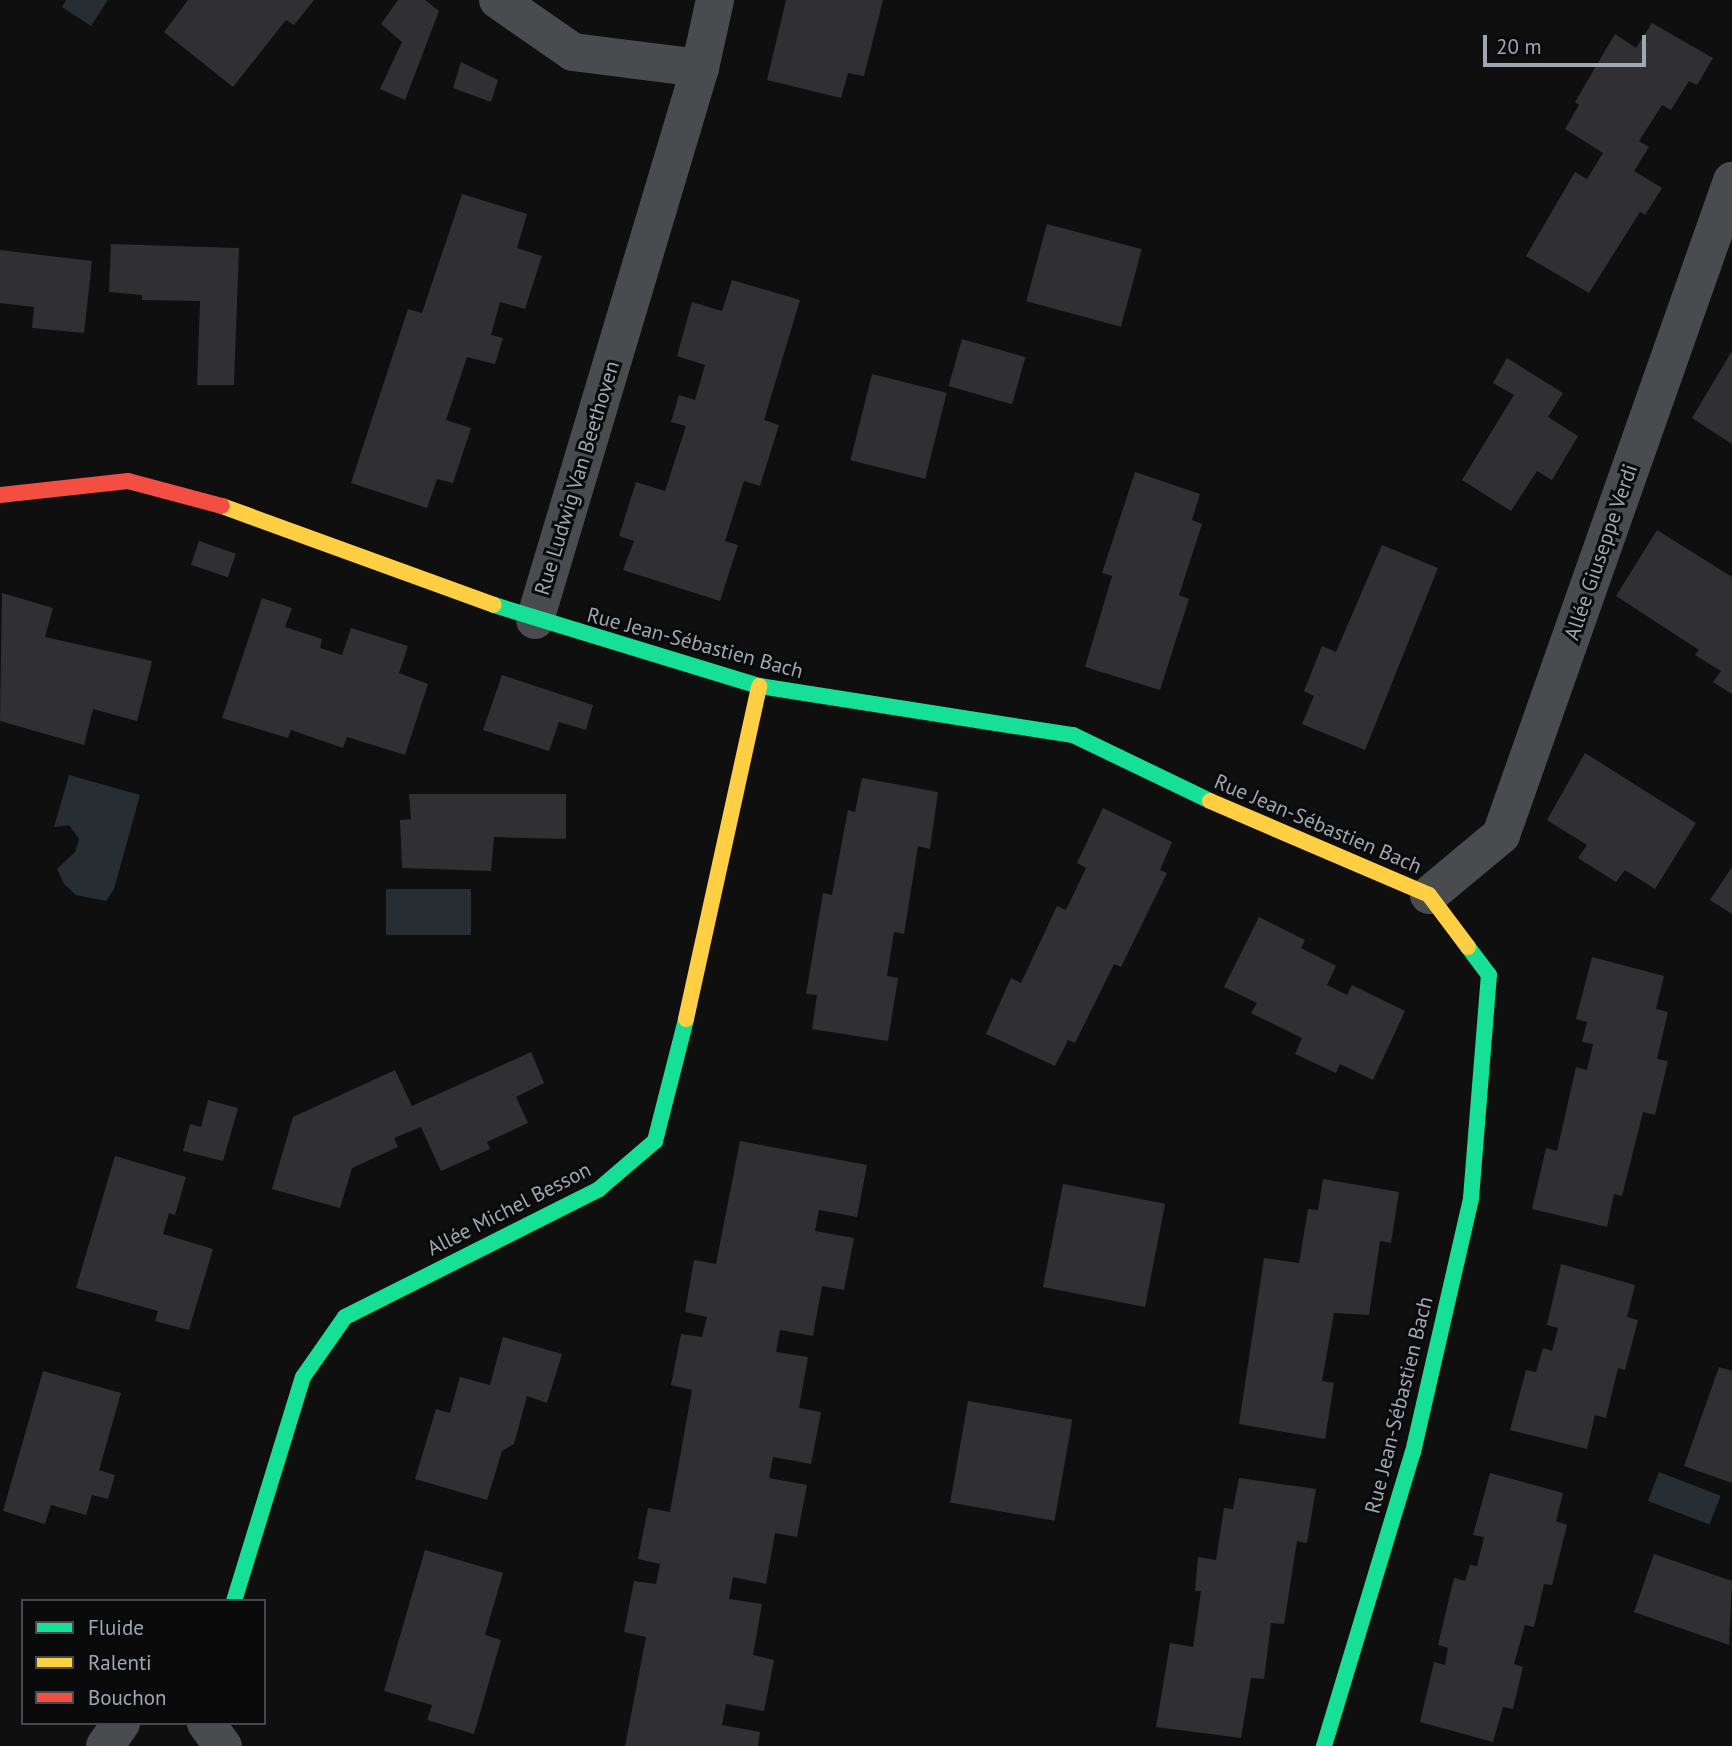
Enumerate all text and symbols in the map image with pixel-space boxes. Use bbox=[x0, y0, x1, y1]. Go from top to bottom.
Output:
scale bar bbox=[1487, 21, 1650, 65]
text: 20 m bbox=[1496, 33, 1542, 60]
street label: Rue Ludwig Van Beethoven bbox=[529, 358, 625, 598]
street label: Allée Giuseppe Verdi bbox=[1559, 460, 1643, 644]
street label: Rue Jean-Sébastien Bach bbox=[584, 602, 806, 684]
street label: Rue Jean-Sébastien Bach bbox=[1211, 769, 1425, 879]
street label: Allée Michel Besson bbox=[423, 1157, 595, 1261]
street label: Rue Jean-Sébastien Bach bbox=[1360, 1294, 1438, 1516]
legend bbox=[21, 1599, 266, 1725]
text: Fluide bbox=[88, 1614, 144, 1641]
text: Ralenti bbox=[88, 1649, 152, 1676]
text: Bouchon bbox=[88, 1684, 167, 1711]

